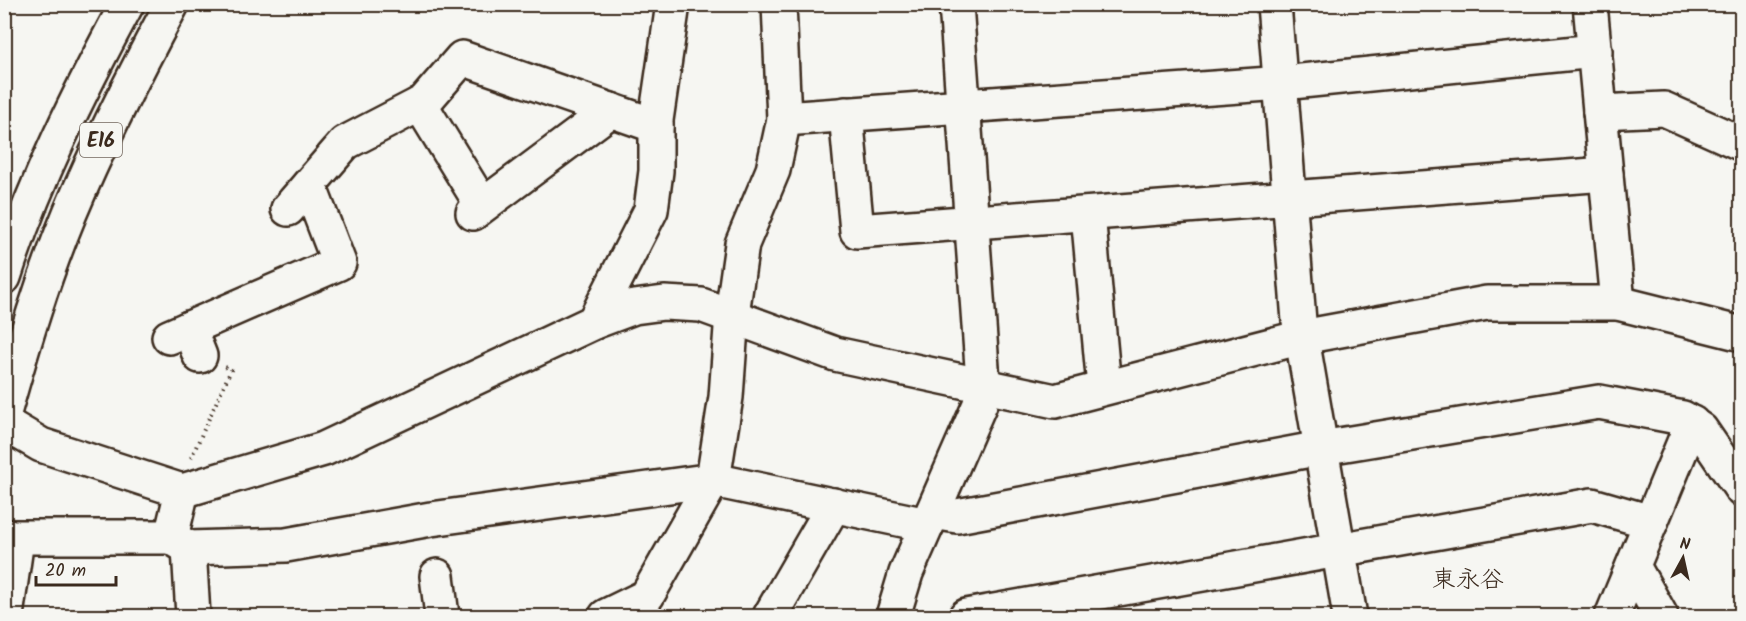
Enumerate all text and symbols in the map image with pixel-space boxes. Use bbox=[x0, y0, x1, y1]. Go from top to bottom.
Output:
road number: E16 bbox=[80, 123, 122, 157]
north arrow bbox=[1653, 528, 1713, 588]
text: N bbox=[1678, 532, 1692, 558]
scale bar bbox=[36, 549, 116, 587]
text: 20 m bbox=[45, 557, 86, 586]
district label: 東永谷 bbox=[1432, 561, 1504, 600]

